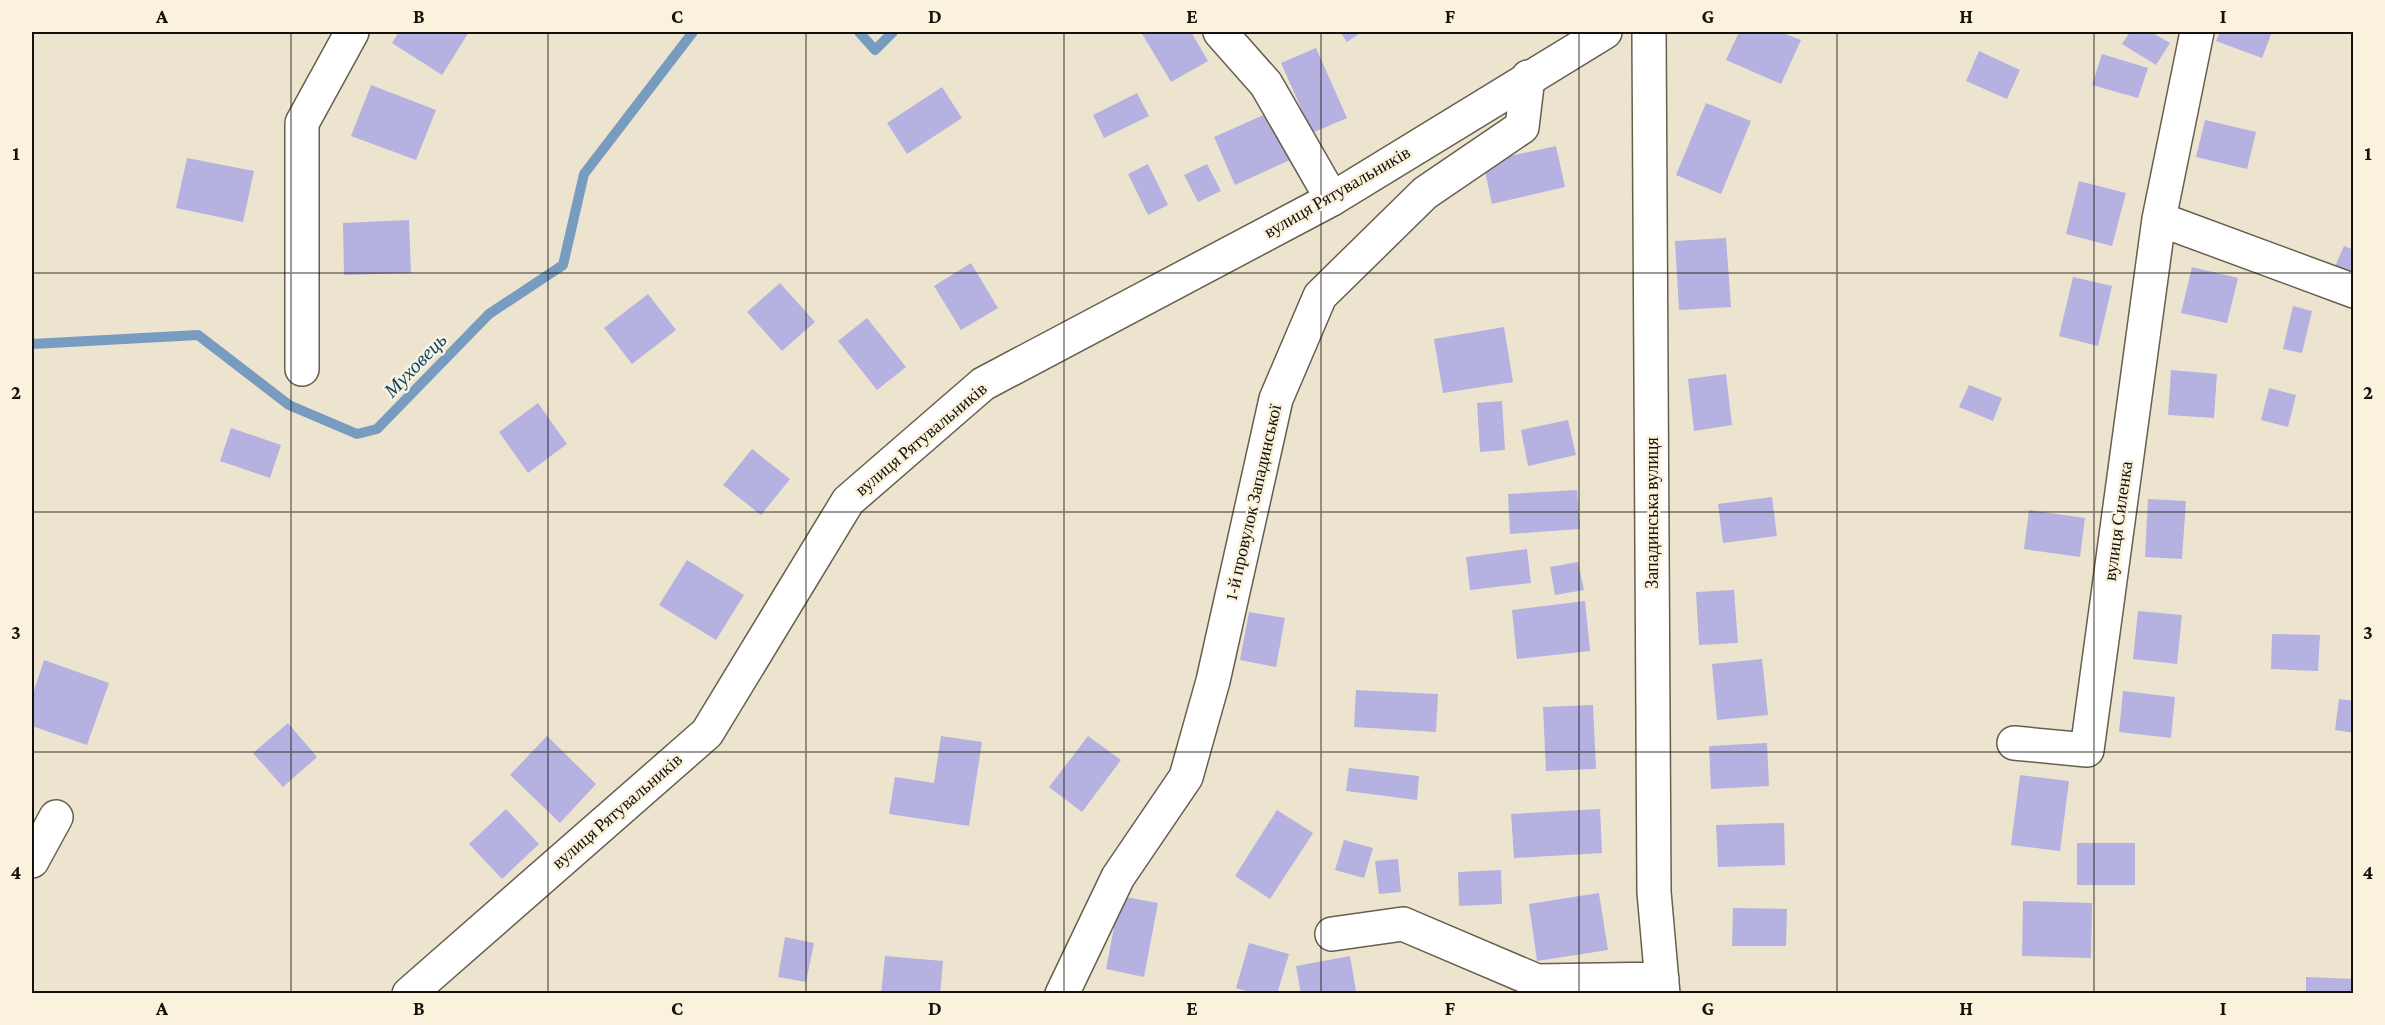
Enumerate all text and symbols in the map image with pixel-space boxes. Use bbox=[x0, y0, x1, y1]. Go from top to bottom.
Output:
text: A bbox=[155, 5, 169, 27]
text: B bbox=[413, 5, 425, 27]
text: C bbox=[671, 5, 683, 27]
text: D bbox=[928, 5, 942, 27]
text: E bbox=[1186, 5, 1198, 27]
text: F bbox=[1445, 5, 1456, 27]
text: G bbox=[1702, 5, 1715, 27]
text: H bbox=[1959, 5, 1973, 27]
text: I bbox=[2220, 5, 2227, 27]
text: 1 bbox=[12, 142, 20, 164]
street label: вулиця Рятувальників bbox=[1260, 142, 1414, 242]
text: 1 bbox=[2364, 142, 2372, 164]
water label: Муховець bbox=[378, 328, 452, 403]
street label: вулиця Рятувальників bbox=[851, 378, 991, 500]
text: 2 bbox=[11, 381, 21, 403]
text: 2 bbox=[2363, 381, 2373, 403]
street label: 1-й провулок Западинської bbox=[1221, 402, 1285, 602]
street label: Западинська вулиця bbox=[1642, 437, 1662, 589]
street label: вулиця Силенка bbox=[2100, 460, 2136, 582]
text: 3 bbox=[11, 621, 21, 643]
text: 3 bbox=[2363, 621, 2373, 643]
street label: вулиця Рятувальників bbox=[548, 749, 686, 873]
text: 4 bbox=[11, 861, 22, 883]
text: 4 bbox=[2363, 861, 2374, 883]
text: A bbox=[155, 997, 169, 1019]
text: B bbox=[413, 997, 425, 1019]
text: C bbox=[671, 997, 683, 1019]
text: D bbox=[928, 997, 942, 1019]
text: E bbox=[1186, 997, 1198, 1019]
text: F bbox=[1445, 997, 1456, 1019]
text: G bbox=[1702, 997, 1715, 1019]
text: H bbox=[1959, 997, 1973, 1019]
text: I bbox=[2220, 997, 2227, 1019]

